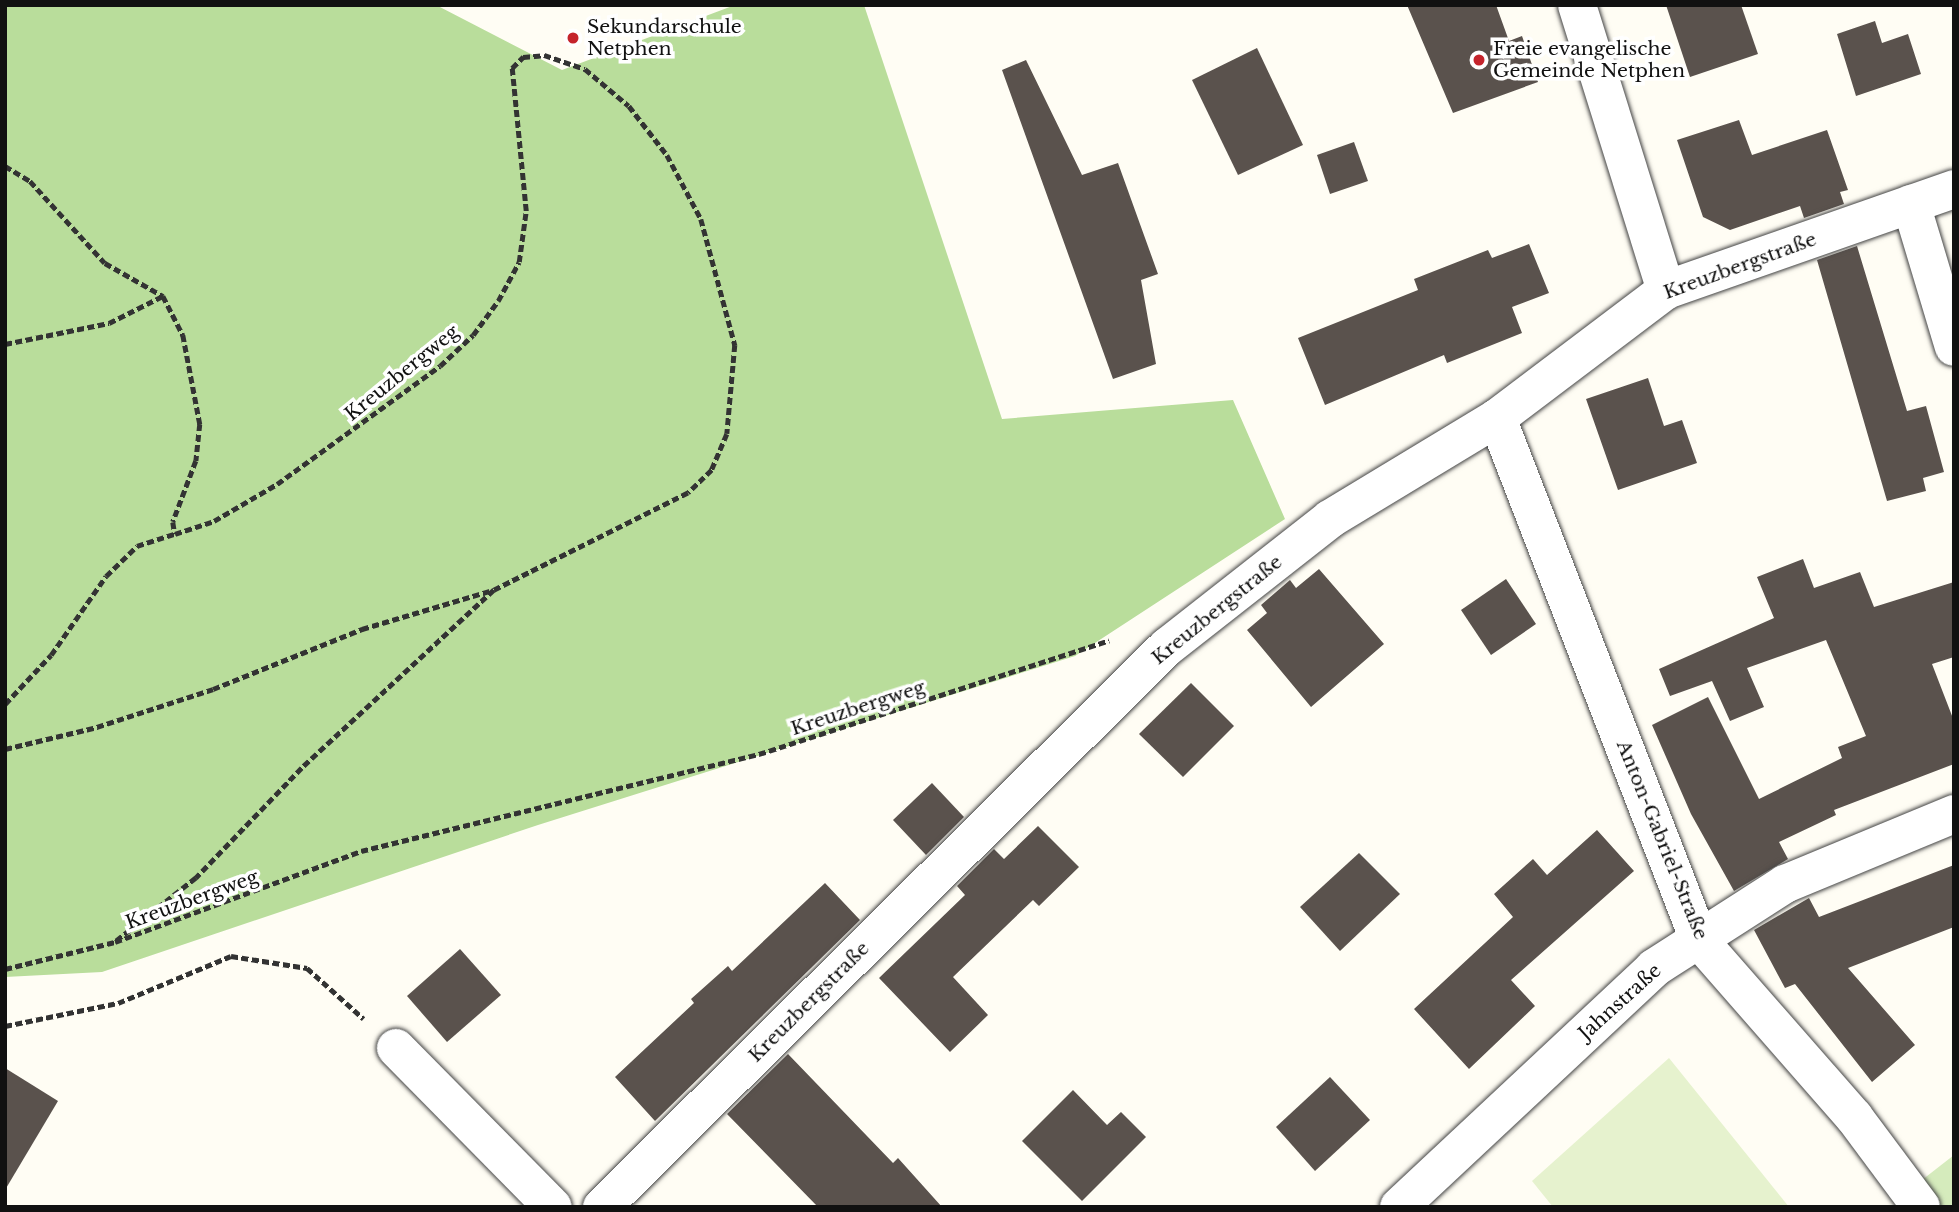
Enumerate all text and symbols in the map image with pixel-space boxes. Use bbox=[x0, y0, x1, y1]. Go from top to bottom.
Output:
place label: Sekundarschule Netphen bbox=[587, 16, 742, 60]
marker: Sekundarschule Netphen bbox=[565, 30, 581, 46]
place label: Freie evangelische Gemeinde Netphen bbox=[1493, 38, 1685, 82]
marker: Freie evangelische Gemeinde Netphen bbox=[1471, 52, 1487, 68]
street label: Kreuzbergstraße bbox=[1661, 228, 1819, 304]
street label: Kreuzbergweg bbox=[341, 320, 463, 426]
street label: Kreuzbergstraße bbox=[1147, 551, 1287, 669]
street label: Kreuzbergweg bbox=[788, 676, 928, 740]
street label: Anton-Gabriel-Straße bbox=[1612, 737, 1712, 943]
street label: Kreuzbergweg bbox=[122, 865, 262, 935]
street label: Kreuzbergstraße bbox=[744, 937, 874, 1067]
street label: Jahnstraße bbox=[1574, 959, 1666, 1045]

